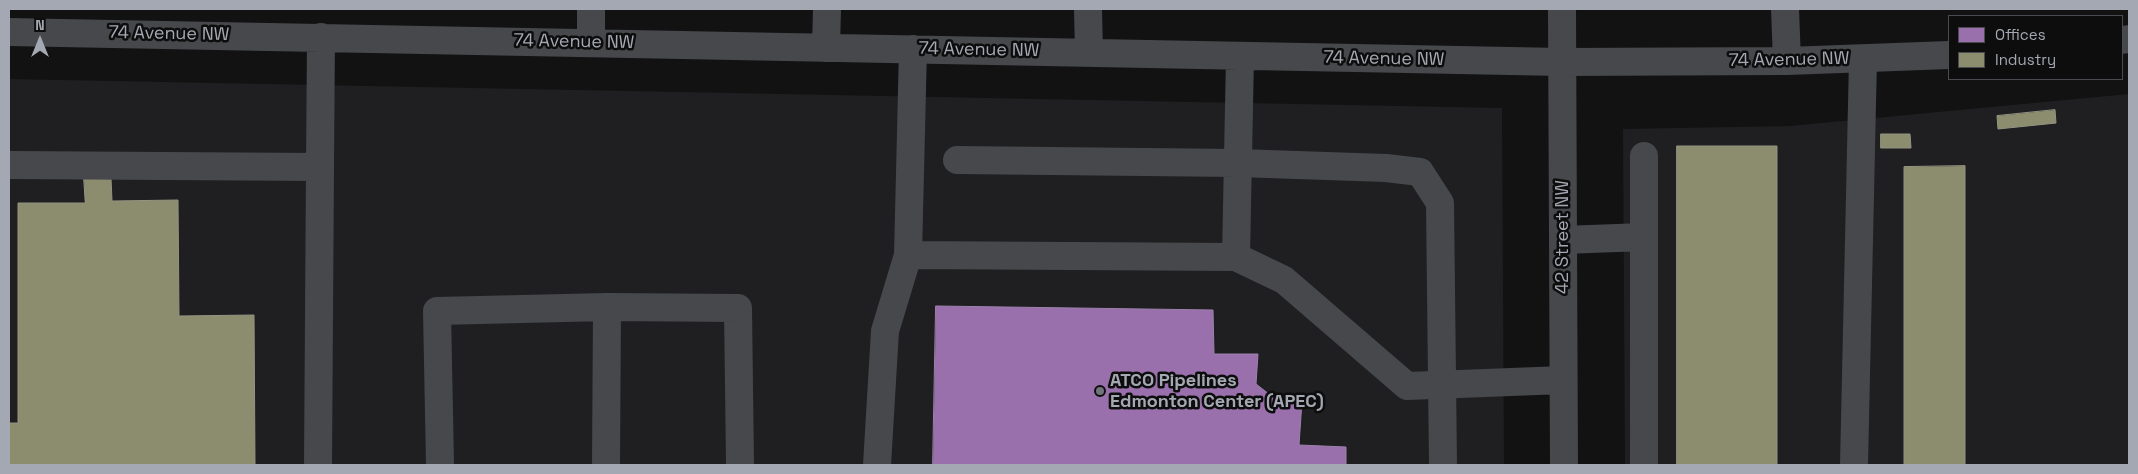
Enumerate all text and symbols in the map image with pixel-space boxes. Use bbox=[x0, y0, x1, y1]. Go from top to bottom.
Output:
north arrow bbox=[15, 15, 65, 65]
legend bbox=[1948, 15, 2123, 80]
text: N bbox=[35, 16, 45, 34]
street label: 74 Avenue NW bbox=[108, 22, 230, 46]
text: Offices bbox=[1995, 25, 2046, 44]
street label: 74 Avenue NW bbox=[513, 30, 635, 54]
street label: 74 Avenue NW bbox=[918, 38, 1040, 62]
street label: 74 Avenue NW bbox=[1323, 47, 1445, 71]
street label: 74 Avenue NW bbox=[1728, 48, 1850, 72]
text: Industry bbox=[1995, 50, 2056, 69]
street label: 42 Street NW bbox=[1552, 180, 1574, 294]
place label: ATCO Pipelines Edmonton Center (APEC) bbox=[1110, 370, 1324, 412]
marker: ATCO Pipelines Edmonton Center (APEC) bbox=[1094, 385, 1106, 397]

